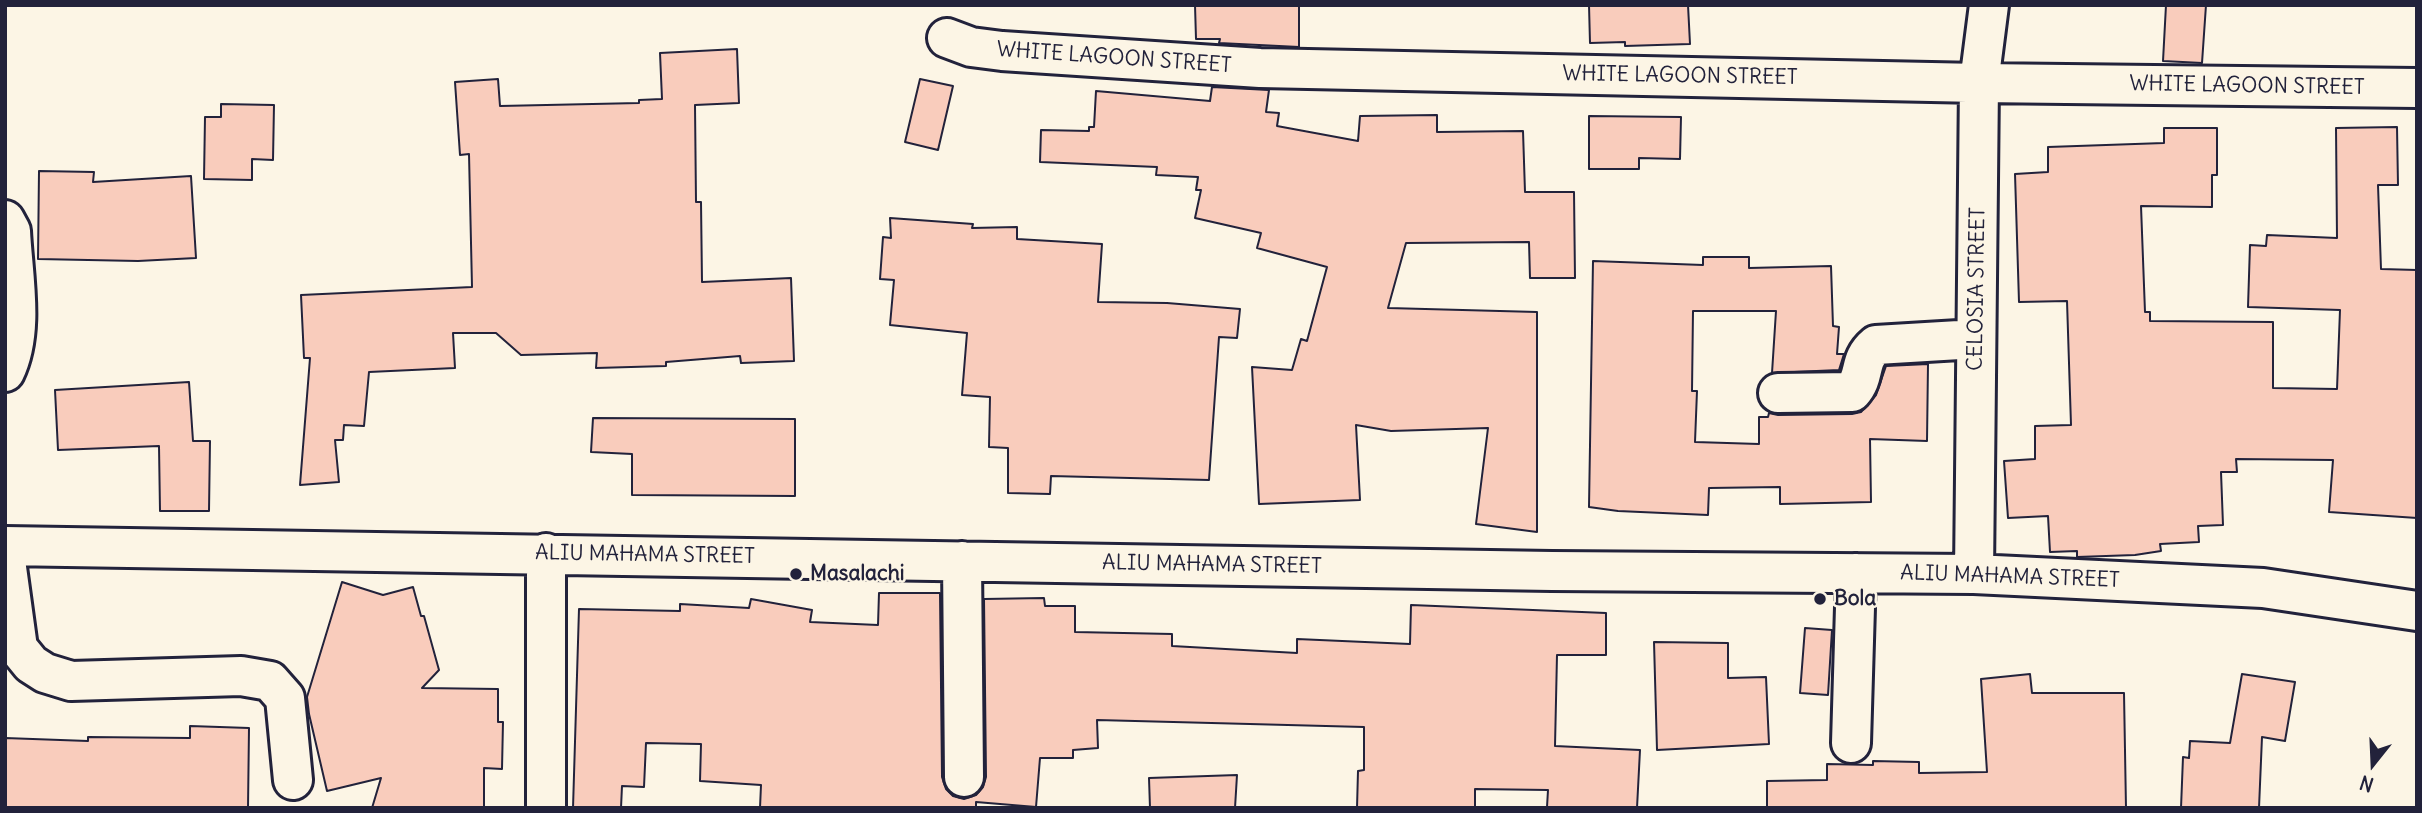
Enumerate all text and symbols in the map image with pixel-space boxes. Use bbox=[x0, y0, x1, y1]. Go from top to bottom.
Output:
street label: WHITE LAGOON STREET bbox=[996, 37, 1232, 79]
street label: WHITE LAGOON STREET bbox=[1562, 61, 1798, 91]
street label: WHITE LAGOON STREET bbox=[2129, 71, 2365, 101]
street label: CELOSIA STREET bbox=[1963, 207, 1991, 371]
street label: ALIU MAHAMA STREET bbox=[535, 540, 755, 570]
street label: ALIU MAHAMA STREET bbox=[1102, 550, 1322, 580]
place label: Masalachi bbox=[810, 561, 905, 587]
street label: ALIU MAHAMA STREET bbox=[1900, 561, 2120, 593]
marker: Masalachi bbox=[788, 566, 804, 582]
place label: Bola bbox=[1834, 586, 1876, 612]
marker: Bola bbox=[1812, 591, 1828, 607]
north arrow bbox=[2338, 729, 2408, 799]
text: N bbox=[2357, 771, 2376, 797]

